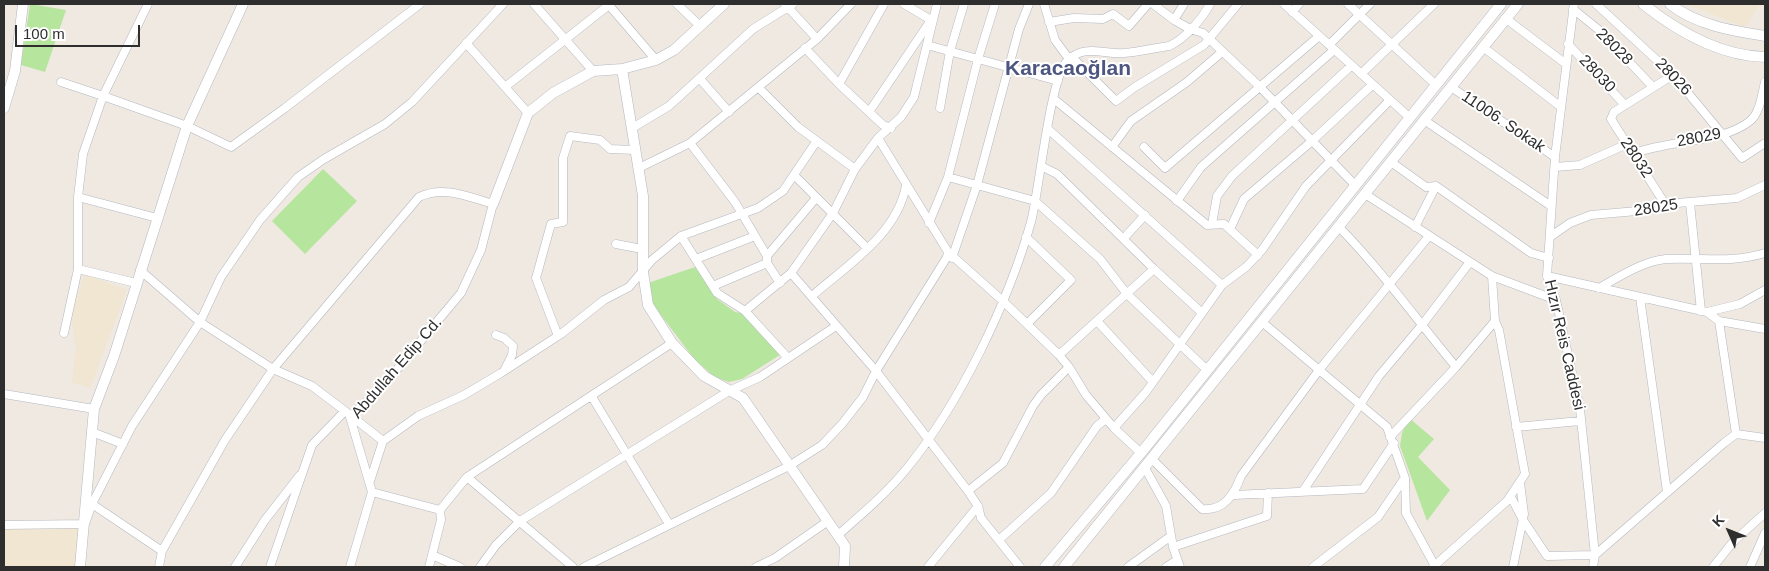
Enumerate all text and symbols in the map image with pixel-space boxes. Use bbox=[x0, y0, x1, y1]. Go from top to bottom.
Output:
scale bar bbox=[18, 15, 142, 47]
street label: 28028 bbox=[1591, 24, 1637, 70]
text: 100 m bbox=[23, 25, 65, 42]
street label: 28030 bbox=[1575, 51, 1619, 97]
street label: 28026 bbox=[1651, 54, 1695, 100]
district label: Karacaoğlan bbox=[1005, 56, 1131, 82]
street label: 11006. Sokak bbox=[1458, 87, 1548, 157]
street label: 28029 bbox=[1675, 124, 1723, 152]
street label: 28032 bbox=[1616, 134, 1656, 182]
street label: 28025 bbox=[1633, 195, 1679, 221]
street label: Hızır Reis Caddesi bbox=[1540, 278, 1588, 412]
street label: Abdullah Edip Cd. bbox=[348, 313, 446, 423]
north arrow bbox=[1704, 506, 1754, 556]
text: K bbox=[1709, 511, 1727, 530]

